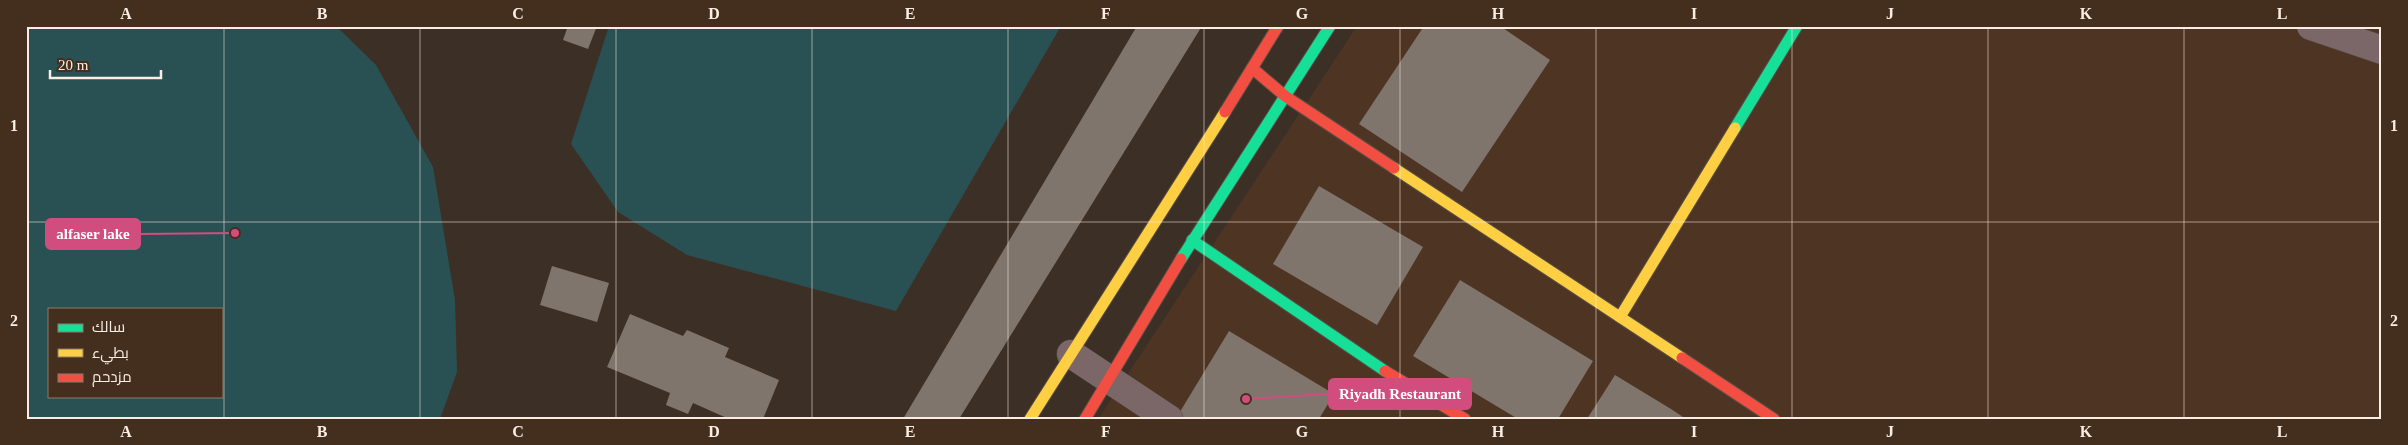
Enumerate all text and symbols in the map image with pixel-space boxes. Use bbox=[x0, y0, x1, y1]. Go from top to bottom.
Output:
text: A bbox=[120, 5, 132, 22]
text: B bbox=[317, 5, 328, 22]
text: C bbox=[512, 5, 524, 22]
text: D bbox=[708, 5, 720, 22]
text: E bbox=[905, 5, 915, 22]
text: F bbox=[1101, 5, 1111, 22]
text: G bbox=[1296, 5, 1309, 22]
text: H bbox=[1492, 5, 1505, 22]
text: I bbox=[1691, 5, 1697, 22]
text: J bbox=[1886, 5, 1894, 22]
text: K bbox=[2080, 5, 2093, 22]
text: L bbox=[2277, 5, 2287, 22]
scale bar bbox=[50, 48, 161, 80]
text: 20 m bbox=[58, 57, 89, 73]
text: 1 bbox=[10, 117, 18, 134]
text: 1 bbox=[2390, 117, 2398, 134]
callout: alfaser lake bbox=[46, 219, 140, 249]
text: alfaser lake bbox=[56, 226, 130, 242]
legend bbox=[48, 308, 222, 398]
text: 2 bbox=[10, 312, 18, 329]
text: 2 bbox=[2390, 312, 2398, 329]
text: سالك bbox=[92, 319, 125, 335]
text: بطيء bbox=[92, 345, 129, 365]
text: مزدحم bbox=[92, 369, 132, 387]
callout: Riyadh Restaurant bbox=[1329, 379, 1471, 409]
text: Riyadh Restaurant bbox=[1339, 386, 1461, 402]
text: A bbox=[120, 423, 132, 440]
text: B bbox=[317, 423, 328, 440]
text: C bbox=[512, 423, 524, 440]
text: D bbox=[708, 423, 720, 440]
text: E bbox=[905, 423, 915, 440]
text: F bbox=[1101, 423, 1111, 440]
text: G bbox=[1296, 423, 1309, 440]
text: H bbox=[1492, 423, 1505, 440]
text: I bbox=[1691, 423, 1697, 440]
text: J bbox=[1886, 423, 1894, 440]
text: K bbox=[2080, 423, 2093, 440]
text: L bbox=[2277, 423, 2287, 440]

